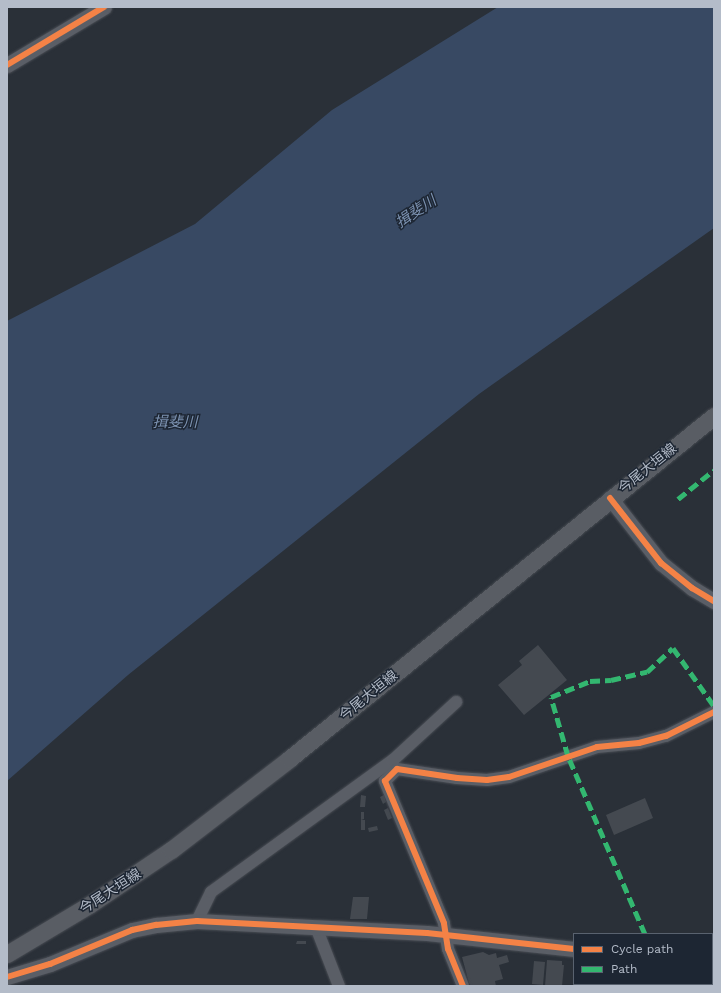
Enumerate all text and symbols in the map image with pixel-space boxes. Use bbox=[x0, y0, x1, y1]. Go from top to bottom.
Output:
water label: 揖斐川 bbox=[392, 192, 440, 232]
water label: 揖斐川 bbox=[153, 414, 197, 432]
street label: 今尾大垣線 bbox=[615, 439, 679, 497]
street label: 今尾大垣線 bbox=[336, 666, 400, 724]
street label: 今尾大垣線 bbox=[76, 865, 144, 917]
legend bbox=[573, 933, 713, 985]
text: Cycle path bbox=[611, 942, 673, 956]
text: Path bbox=[611, 962, 637, 976]

